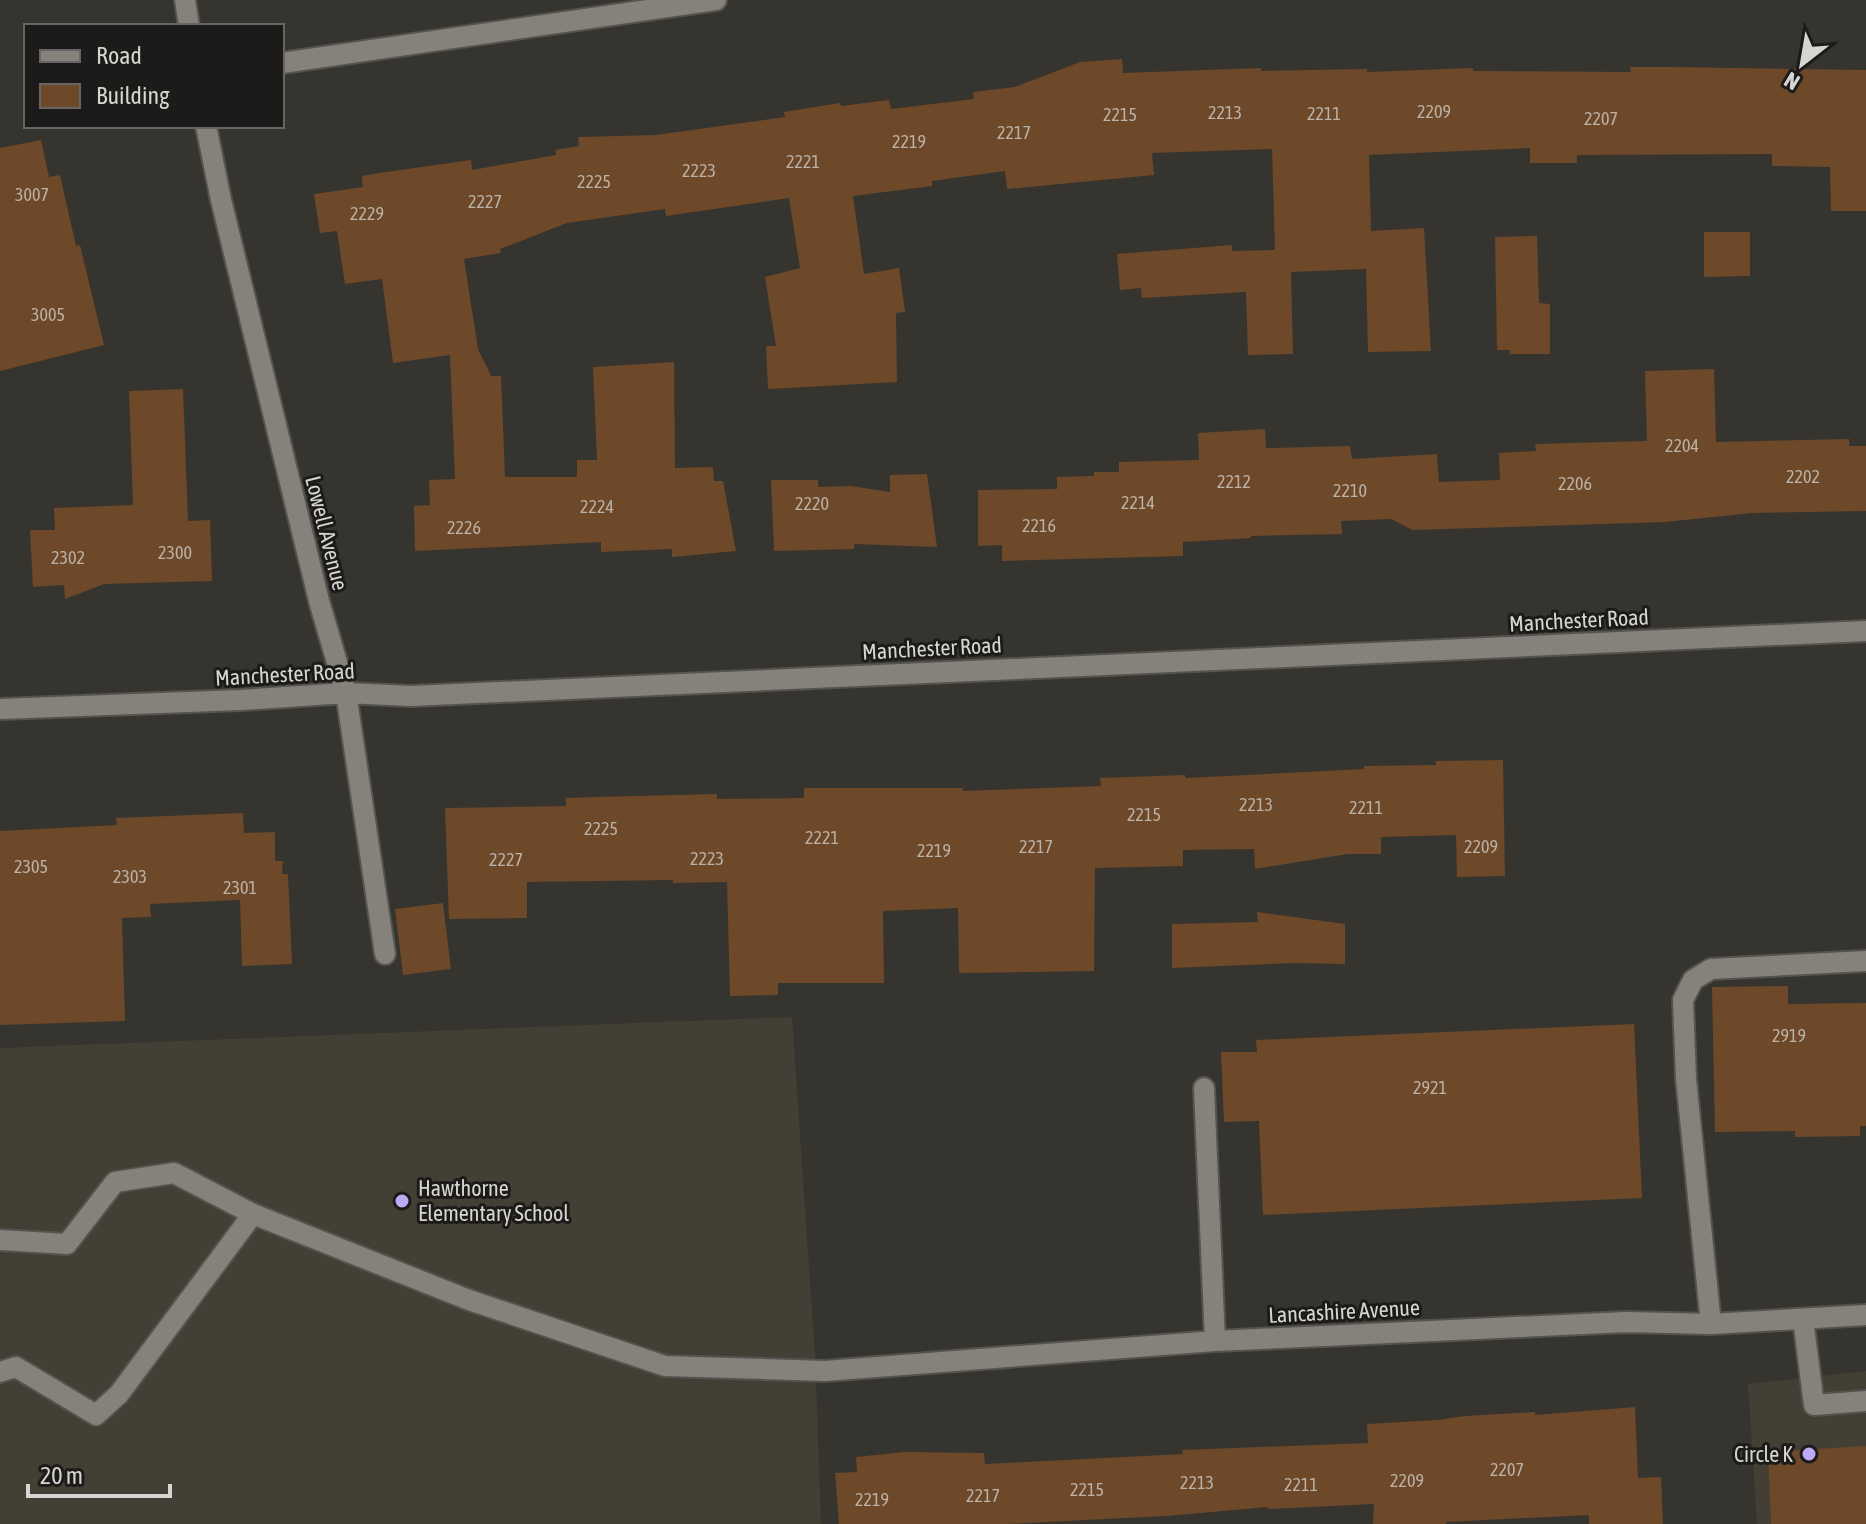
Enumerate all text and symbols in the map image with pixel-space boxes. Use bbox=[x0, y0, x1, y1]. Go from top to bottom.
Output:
legend bbox=[24, 24, 284, 128]
north arrow bbox=[1762, 24, 1842, 104]
text: Road bbox=[96, 42, 142, 69]
text: N bbox=[1779, 67, 1804, 96]
text: Building bbox=[96, 82, 170, 109]
house number: 2209 bbox=[1417, 101, 1451, 122]
house number: 2213 bbox=[1208, 102, 1242, 123]
house number: 2211 bbox=[1307, 103, 1341, 124]
house number: 2215 bbox=[1103, 104, 1137, 125]
house number: 2207 bbox=[1584, 108, 1618, 129]
house number: 2217 bbox=[997, 122, 1031, 143]
house number: 2219 bbox=[892, 131, 926, 152]
house number: 2221 bbox=[786, 151, 820, 172]
house number: 2223 bbox=[682, 160, 716, 181]
house number: 2225 bbox=[577, 171, 611, 192]
house number: 3007 bbox=[15, 184, 49, 205]
house number: 2227 bbox=[468, 191, 502, 212]
house number: 2229 bbox=[350, 203, 384, 224]
house number: 3005 bbox=[31, 304, 65, 325]
house number: 2204 bbox=[1665, 435, 1699, 456]
house number: 2202 bbox=[1786, 466, 1820, 487]
house number: 2212 bbox=[1217, 471, 1251, 492]
street label: Lowell Avenue bbox=[300, 473, 354, 593]
house number: 2206 bbox=[1558, 473, 1592, 494]
house number: 2210 bbox=[1333, 480, 1367, 501]
house number: 2214 bbox=[1121, 492, 1155, 513]
house number: 2220 bbox=[795, 493, 829, 514]
house number: 2224 bbox=[580, 496, 614, 517]
house number: 2216 bbox=[1022, 515, 1056, 536]
house number: 2226 bbox=[447, 517, 481, 538]
house number: 2300 bbox=[158, 542, 192, 563]
house number: 2302 bbox=[51, 547, 85, 568]
street label: Manchester Road bbox=[1509, 603, 1649, 637]
street label: Manchester Road bbox=[862, 631, 1002, 665]
street label: Manchester Road bbox=[215, 657, 355, 691]
house number: 2213 bbox=[1239, 794, 1273, 815]
house number: 2211 bbox=[1349, 797, 1383, 818]
house number: 2215 bbox=[1127, 804, 1161, 825]
house number: 2225 bbox=[584, 818, 618, 839]
house number: 2221 bbox=[805, 827, 839, 848]
house number: 2217 bbox=[1019, 836, 1053, 857]
house number: 2209 bbox=[1464, 836, 1498, 857]
house number: 2219 bbox=[917, 840, 951, 861]
house number: 2223 bbox=[690, 848, 724, 869]
house number: 2227 bbox=[489, 849, 523, 870]
house number: 2305 bbox=[14, 856, 48, 877]
house number: 2303 bbox=[113, 866, 147, 887]
house number: 2301 bbox=[223, 877, 257, 898]
house number: 2919 bbox=[1772, 1025, 1806, 1046]
house number: 2921 bbox=[1413, 1077, 1447, 1098]
place label: Hawthorne Elementary School bbox=[418, 1175, 569, 1226]
marker: Hawthorne Elementary School bbox=[393, 1192, 411, 1210]
street label: Lancashire Avenue bbox=[1268, 1294, 1420, 1328]
place label: Circle K bbox=[1734, 1441, 1793, 1467]
marker: Circle K bbox=[1800, 1445, 1818, 1463]
scale bar bbox=[28, 1448, 170, 1498]
house number: 2207 bbox=[1490, 1459, 1524, 1480]
text: 20 m bbox=[40, 1462, 83, 1489]
house number: 2209 bbox=[1390, 1470, 1424, 1491]
house number: 2213 bbox=[1180, 1472, 1214, 1493]
house number: 2211 bbox=[1284, 1474, 1318, 1495]
house number: 2215 bbox=[1070, 1479, 1104, 1500]
house number: 2217 bbox=[966, 1485, 1000, 1506]
house number: 2219 bbox=[855, 1489, 889, 1510]

